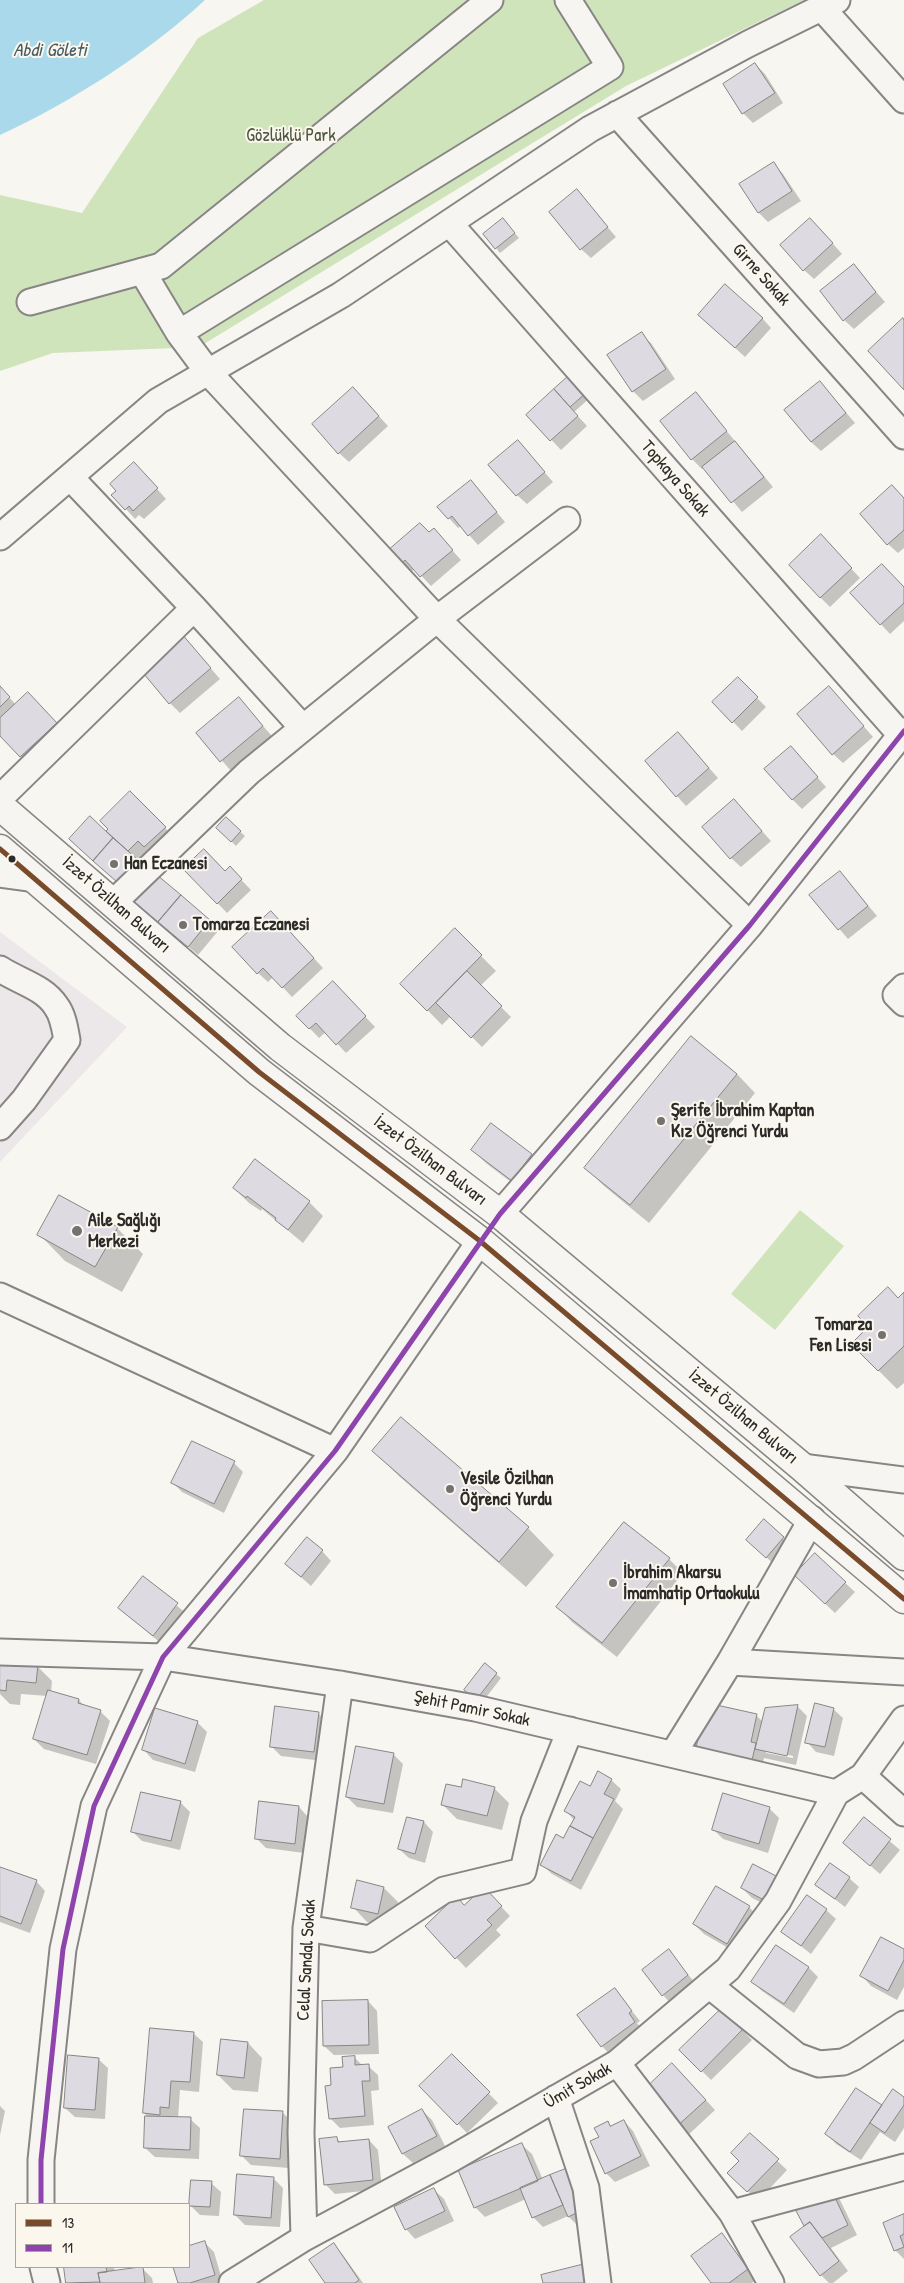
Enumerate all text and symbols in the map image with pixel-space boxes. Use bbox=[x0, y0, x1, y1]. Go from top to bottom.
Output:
water label: Abdi Göleti bbox=[13, 40, 87, 62]
park label: Gözlüklü Park bbox=[246, 125, 336, 147]
street label: Girne Sokak bbox=[727, 239, 795, 311]
street label: Topkaya Sokak bbox=[636, 436, 714, 522]
street label: İzzet Özilhan Bulvarı bbox=[57, 852, 175, 958]
place label: Han Eczanesi bbox=[124, 853, 208, 875]
unlabelled marker bbox=[7, 854, 17, 864]
marker: Han Eczanesi bbox=[108, 858, 120, 870]
place label: Tomarza Eczanesi bbox=[193, 914, 310, 936]
marker: Tomarza Eczanesi bbox=[177, 919, 189, 931]
place label: Şerife İbrahim Kaptan Kız Öğrenci Yurdu bbox=[671, 1100, 814, 1142]
street label: İzzet Özilhan Bulvarı bbox=[369, 1111, 491, 1211]
marker: Şerife İbrahim Kaptan Kız Öğrenci Yurdu bbox=[655, 1115, 667, 1127]
place label: Aile Sağlığı Merkezi bbox=[88, 1210, 161, 1252]
marker: Aile Sağlığı Merkezi bbox=[70, 1224, 84, 1238]
place label: Tomarza Fen Lisesi bbox=[810, 1314, 872, 1356]
marker: Tomarza Fen Lisesi bbox=[876, 1329, 888, 1341]
street label: İzzet Özilhan Bulvarı bbox=[684, 1365, 802, 1469]
place label: Vesile Özilhan Öğrenci Yurdu bbox=[460, 1468, 554, 1510]
marker: Vesile Özilhan Öğrenci Yurdu bbox=[444, 1483, 456, 1495]
place label: İbrahim Akarsu İmamhatip Ortaokulu bbox=[623, 1562, 760, 1605]
marker: İbrahim Akarsu İmamhatip Ortaokulu bbox=[607, 1577, 619, 1589]
street label: Şehit Pamir Sokak bbox=[412, 1686, 532, 1732]
street label: Celal Sandal Sokak bbox=[293, 1899, 321, 2021]
street label: Ümit Sokak bbox=[541, 2058, 615, 2114]
legend bbox=[15, 2203, 190, 2268]
text: 13 bbox=[62, 2212, 74, 2233]
text: 11 bbox=[62, 2237, 73, 2258]

